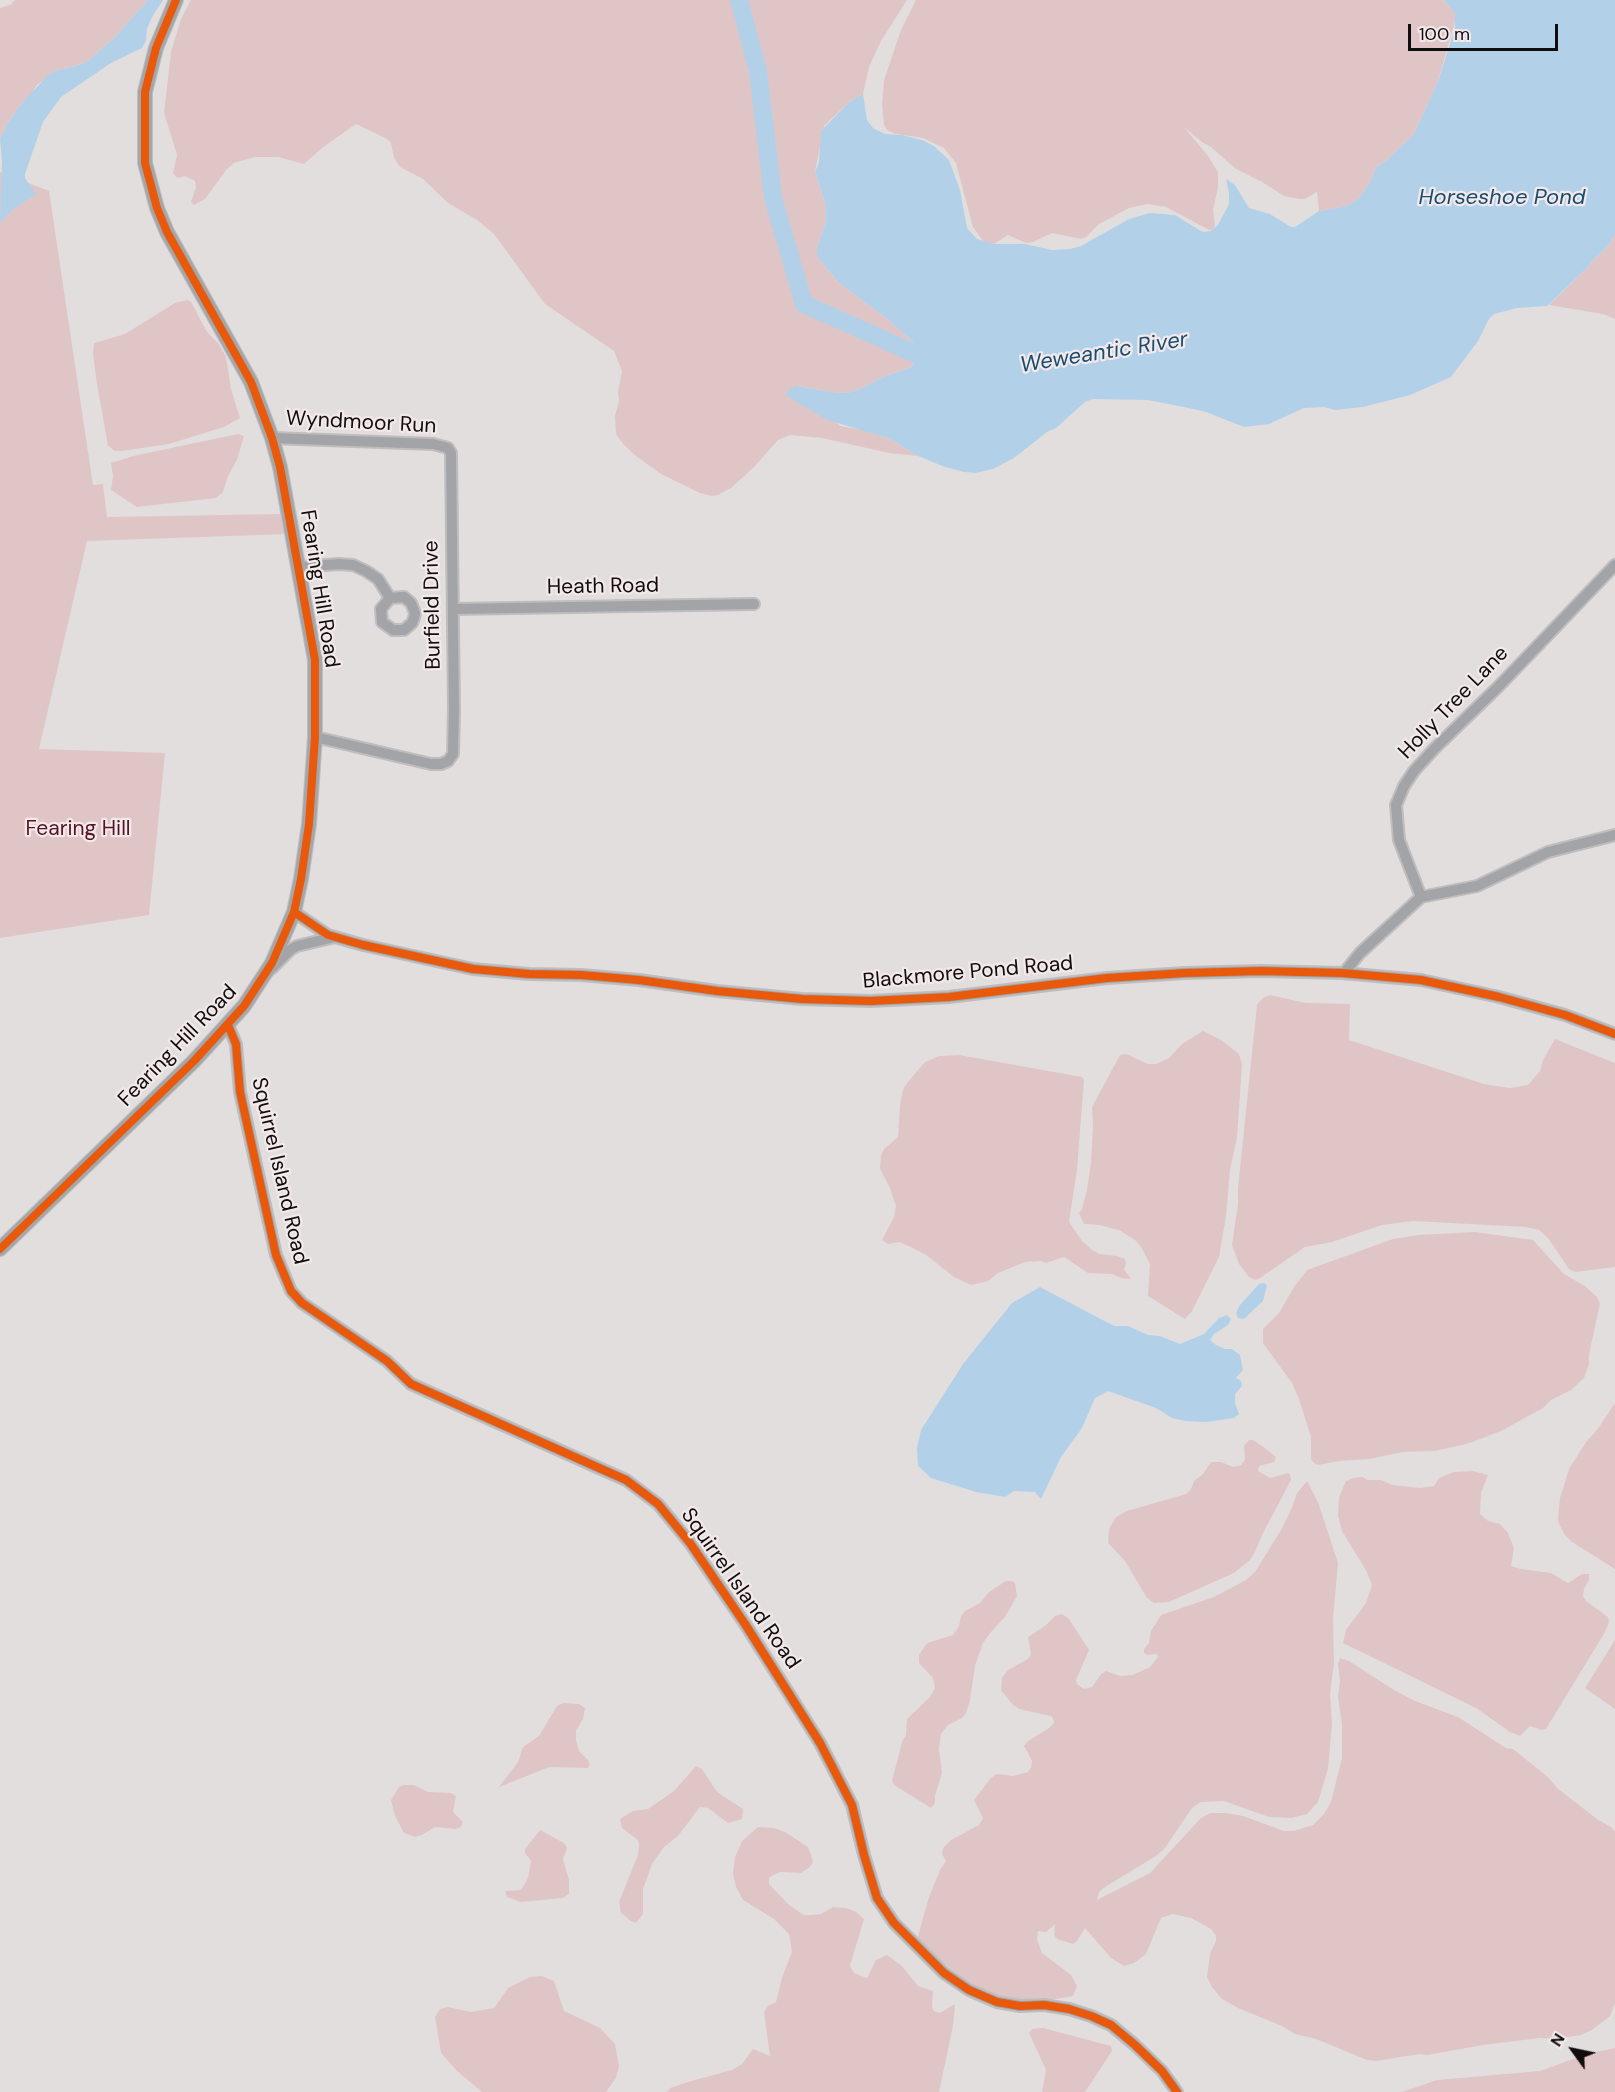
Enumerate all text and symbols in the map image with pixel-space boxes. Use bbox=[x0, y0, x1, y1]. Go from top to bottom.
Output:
scale bar bbox=[1411, 12, 1561, 50]
text: 100 m bbox=[1419, 22, 1470, 46]
water label: Horseshoe Pond bbox=[1419, 185, 1585, 211]
water label: Weweantic River bbox=[1018, 327, 1190, 379]
street label: Wyndmoor Run bbox=[285, 406, 437, 440]
street label: Fearing Hill Road bbox=[294, 508, 344, 670]
street label: Burfield Drive bbox=[419, 540, 447, 670]
street label: Heath Road bbox=[547, 573, 659, 601]
street label: Holly Tree Lane bbox=[1394, 641, 1514, 765]
park label: Fearing Hill bbox=[25, 816, 131, 842]
street label: Blackmore Pond Road bbox=[862, 951, 1074, 995]
street label: Fearing Hill Road bbox=[114, 980, 242, 1112]
street label: Squirrel Island Road bbox=[245, 1075, 313, 1267]
street label: Squirrel Island Road bbox=[675, 1504, 805, 1674]
north arrow bbox=[1543, 2020, 1603, 2080]
text: N bbox=[1545, 2029, 1569, 2051]

